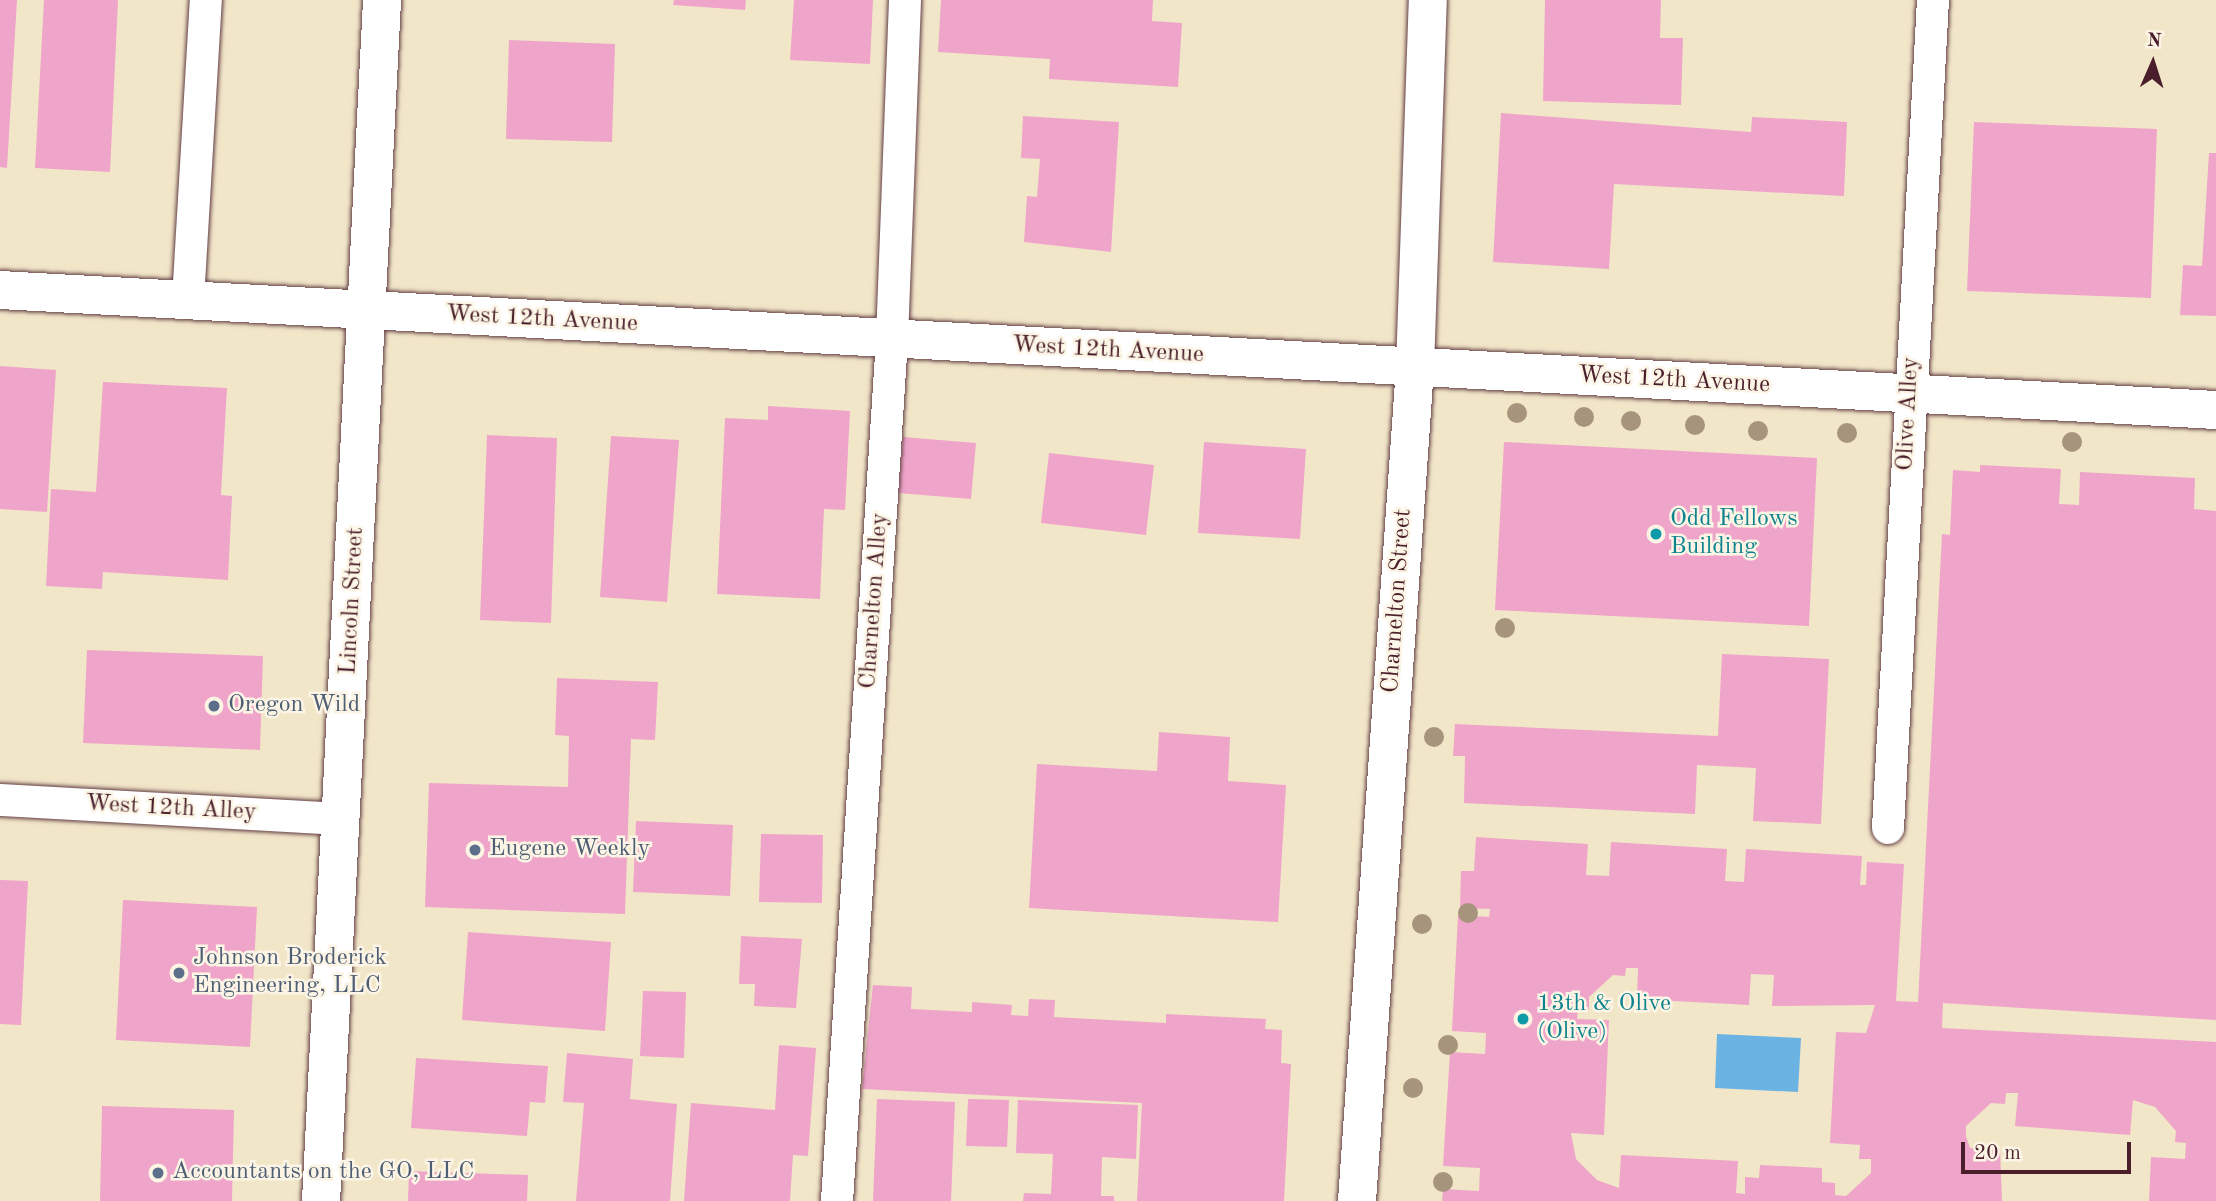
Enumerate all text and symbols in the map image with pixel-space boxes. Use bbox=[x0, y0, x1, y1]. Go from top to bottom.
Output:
north arrow bbox=[2118, 28, 2188, 98]
text: N bbox=[2146, 32, 2162, 51]
street label: West 12th Avenue bbox=[445, 301, 639, 339]
street label: West 12th Avenue bbox=[1011, 332, 1205, 370]
street label: Olive Alley bbox=[1892, 356, 1926, 472]
street label: West 12th Avenue bbox=[1577, 362, 1771, 400]
place label: Odd Fellows Building bbox=[1670, 506, 1798, 562]
street label: Charnelton Street bbox=[1377, 508, 1419, 694]
street label: Charnelton Alley bbox=[854, 512, 896, 690]
marker: Odd Fellows Building bbox=[1648, 526, 1664, 542]
street label: Lincoln Street bbox=[335, 527, 371, 675]
place label: Oregon Wild bbox=[228, 692, 360, 720]
marker: Oregon Wild bbox=[206, 698, 222, 714]
street label: West 12th Alley bbox=[85, 790, 257, 828]
place label: Eugene Weekly bbox=[489, 836, 650, 864]
marker: Eugene Weekly bbox=[467, 842, 483, 858]
place label: Johnson Broderick Engineering, LLC bbox=[193, 945, 387, 1001]
marker: Johnson Broderick Engineering, LLC bbox=[171, 965, 187, 981]
place label: 13th & Olive (Olive) bbox=[1537, 991, 1671, 1047]
marker: 13th & Olive (Olive) bbox=[1515, 1011, 1531, 1027]
scale bar bbox=[1964, 1128, 2134, 1172]
text: 20 m bbox=[1974, 1143, 2021, 1164]
place label: Accountants on the GO, LLC bbox=[172, 1159, 474, 1187]
marker: Accountants on the GO, LLC bbox=[150, 1165, 166, 1181]

